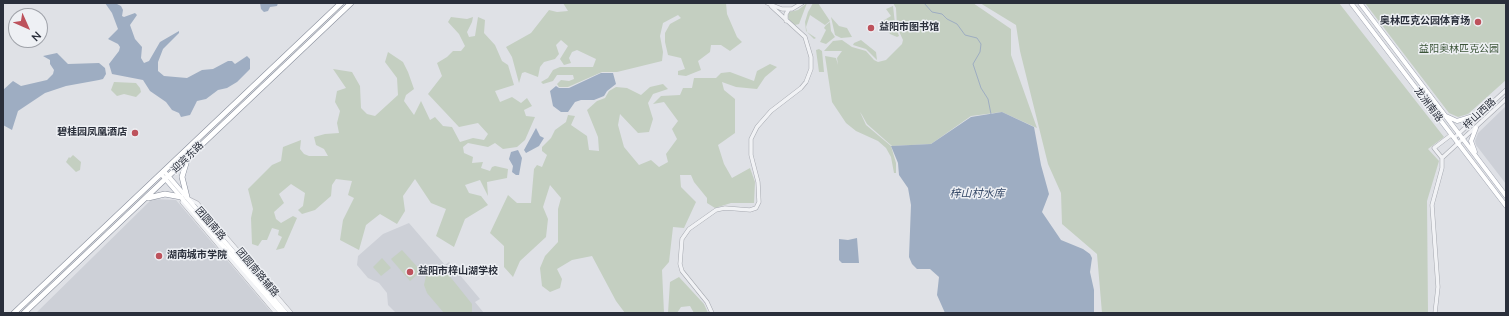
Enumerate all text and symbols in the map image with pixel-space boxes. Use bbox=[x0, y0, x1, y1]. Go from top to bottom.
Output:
north arrow bbox=[8, 8, 48, 48]
place label: 奥林匹克公园体育场 bbox=[1380, 16, 1470, 28]
marker: 奥林匹克公园体育场 bbox=[1473, 17, 1483, 27]
place label: 益阳市图书馆 bbox=[879, 22, 939, 34]
marker: 益阳市图书馆 bbox=[866, 23, 876, 33]
text: N bbox=[28, 28, 44, 44]
park label: 益阳奥林匹克公园 bbox=[1419, 44, 1499, 56]
street label: 龙洲南路 bbox=[1411, 85, 1445, 125]
street label: 梓山西路 bbox=[1461, 96, 1499, 132]
place label: 碧桂园凤凰酒店 bbox=[57, 127, 127, 139]
marker: 碧桂园凤凰酒店 bbox=[130, 128, 140, 138]
street label: 迎宾东路 bbox=[169, 140, 207, 176]
water label: 梓山村水库 bbox=[950, 187, 1004, 201]
street label: 团圆南路 bbox=[192, 205, 228, 243]
street label: 团圆南路辅路 bbox=[233, 246, 281, 300]
place label: 湖南城市学院 bbox=[167, 250, 227, 262]
marker: 湖南城市学院 bbox=[154, 251, 164, 261]
place label: 益阳市梓山湖学校 bbox=[418, 266, 498, 278]
marker: 益阳市梓山湖学校 bbox=[405, 267, 415, 277]

